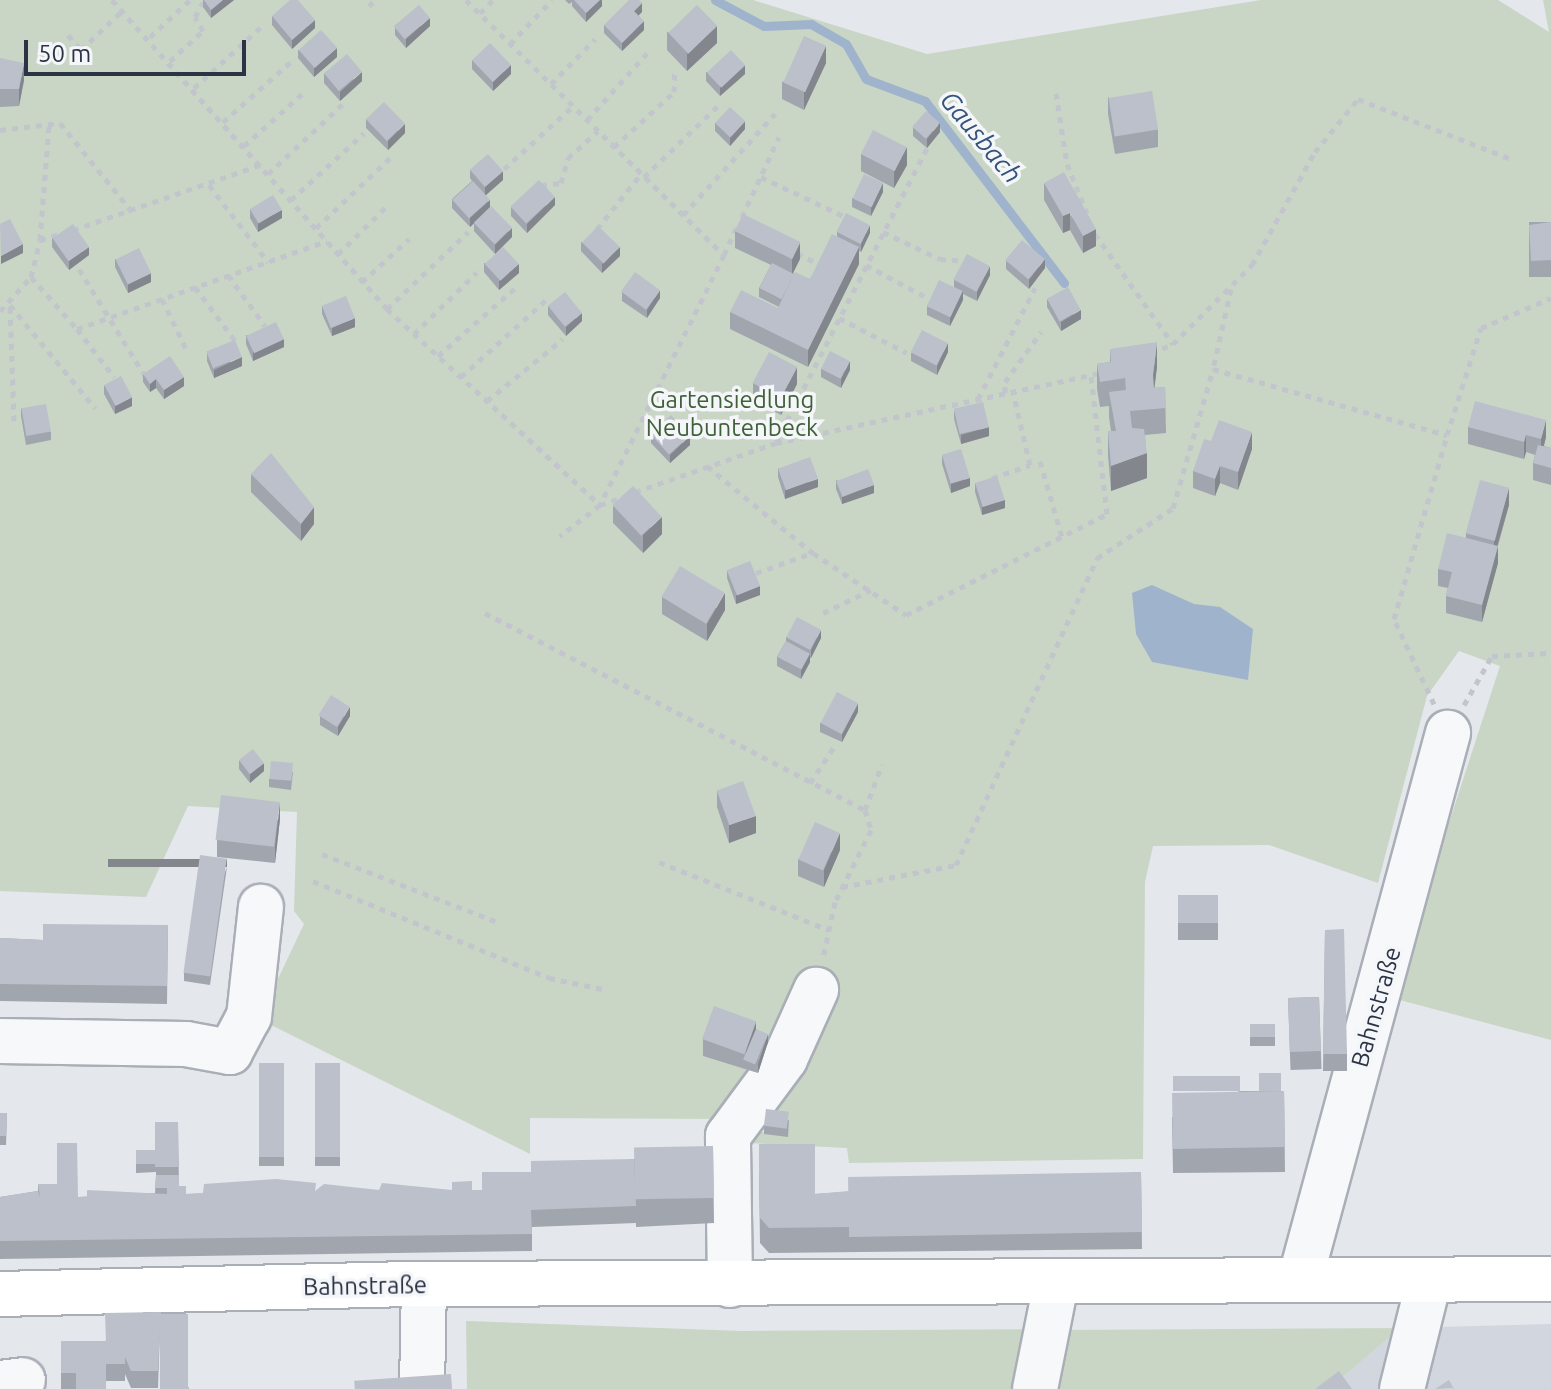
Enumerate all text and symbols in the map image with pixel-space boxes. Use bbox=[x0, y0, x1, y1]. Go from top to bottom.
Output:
scale bar bbox=[28, 24, 250, 74]
text: 50 m bbox=[38, 40, 91, 67]
water label: Gausbach bbox=[933, 85, 1029, 189]
park label: Gartensiedlung Neubuntenbeck bbox=[646, 386, 818, 442]
street label: Bahnstraße bbox=[1345, 943, 1407, 1071]
street label: Bahnstraße bbox=[303, 1271, 427, 1301]

